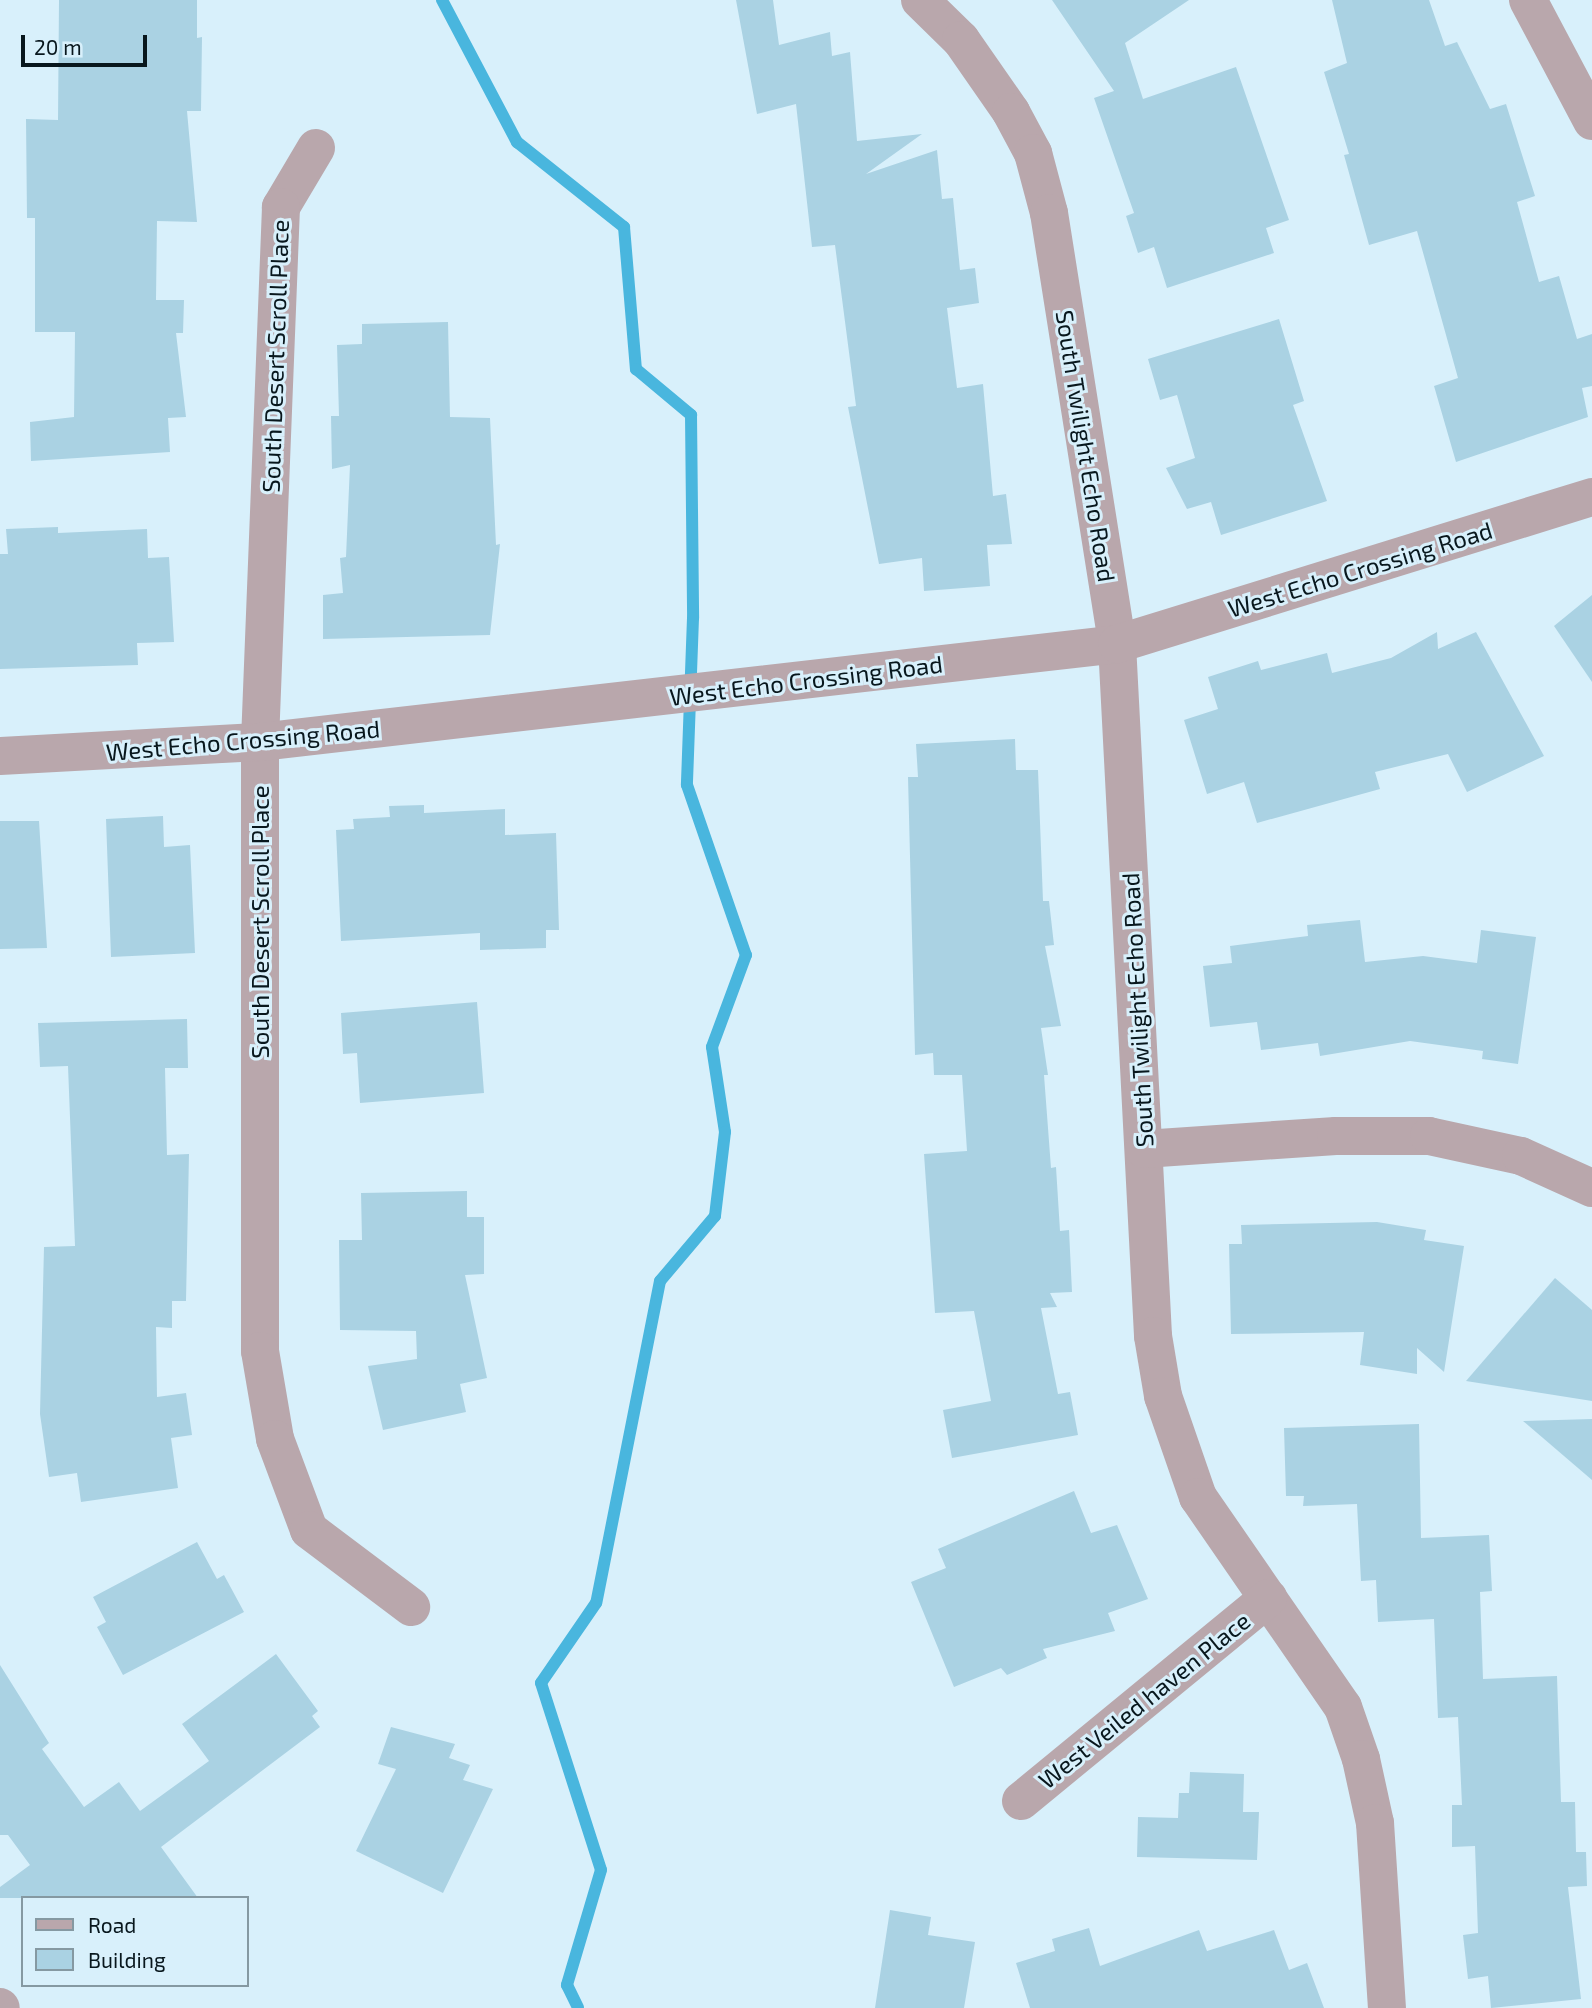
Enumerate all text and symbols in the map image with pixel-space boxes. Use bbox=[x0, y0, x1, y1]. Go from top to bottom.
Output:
scale bar bbox=[24, 21, 150, 65]
text: 20 m bbox=[34, 34, 82, 59]
street label: South Desert Scroll Place bbox=[256, 219, 294, 493]
street label: South Twilight Echo Road bbox=[1050, 308, 1122, 584]
street label: West Echo Crossing Road bbox=[1224, 515, 1496, 623]
street label: West Echo Crossing Road bbox=[668, 649, 944, 711]
street label: West Echo Crossing Road bbox=[105, 714, 381, 766]
street label: South Desert Scroll Place bbox=[246, 785, 274, 1059]
street label: South Twilight Echo Road bbox=[1115, 872, 1159, 1148]
street label: West Veiled haven Place bbox=[1032, 1606, 1256, 1794]
legend bbox=[21, 1896, 248, 1987]
text: Road bbox=[88, 1912, 136, 1937]
text: Building bbox=[88, 1947, 166, 1972]

